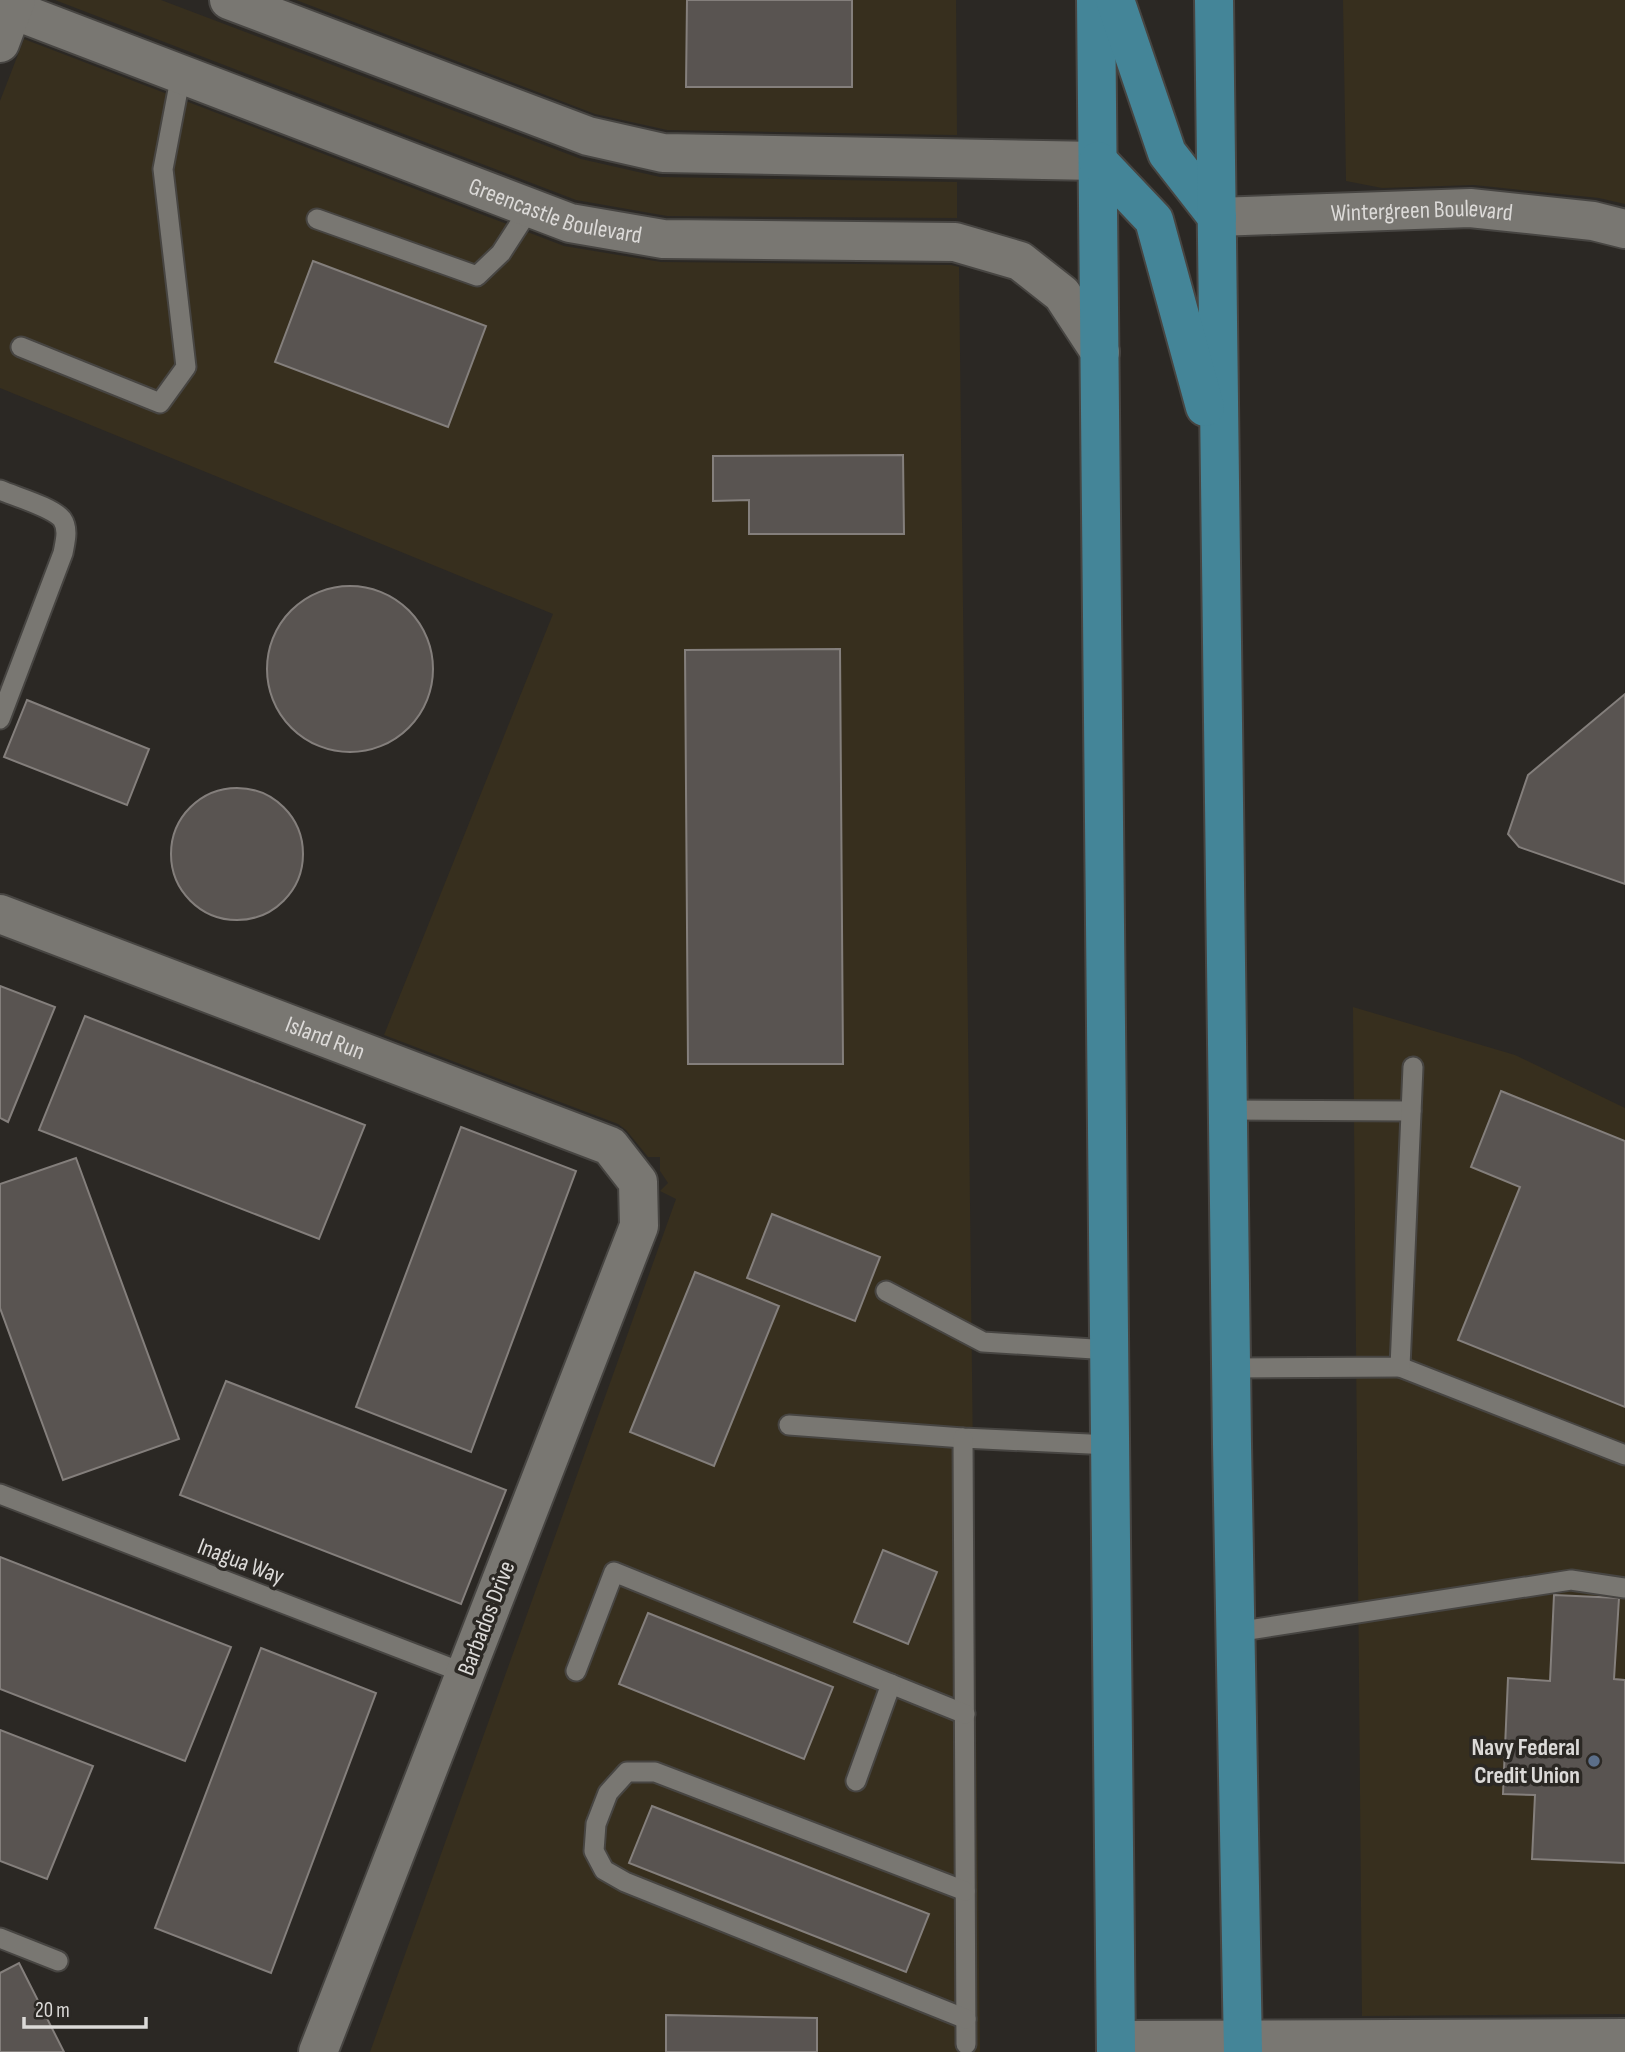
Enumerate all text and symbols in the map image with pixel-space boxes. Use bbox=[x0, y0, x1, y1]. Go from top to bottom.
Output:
street label: Greencastle Boulevard bbox=[464, 172, 644, 250]
street label: Wintergreen Boulevard bbox=[1330, 194, 1514, 228]
street label: Island Run bbox=[281, 1010, 369, 1066]
street label: Inagua Way bbox=[193, 1532, 288, 1591]
street label: Barbados Drive bbox=[451, 1557, 522, 1680]
place label: Navy Federal Credit Union bbox=[1471, 1733, 1580, 1790]
marker: Navy Federal Credit Union bbox=[1586, 1753, 1602, 1769]
scale bar bbox=[24, 1986, 147, 2030]
text: 20 m bbox=[35, 1998, 70, 2023]

